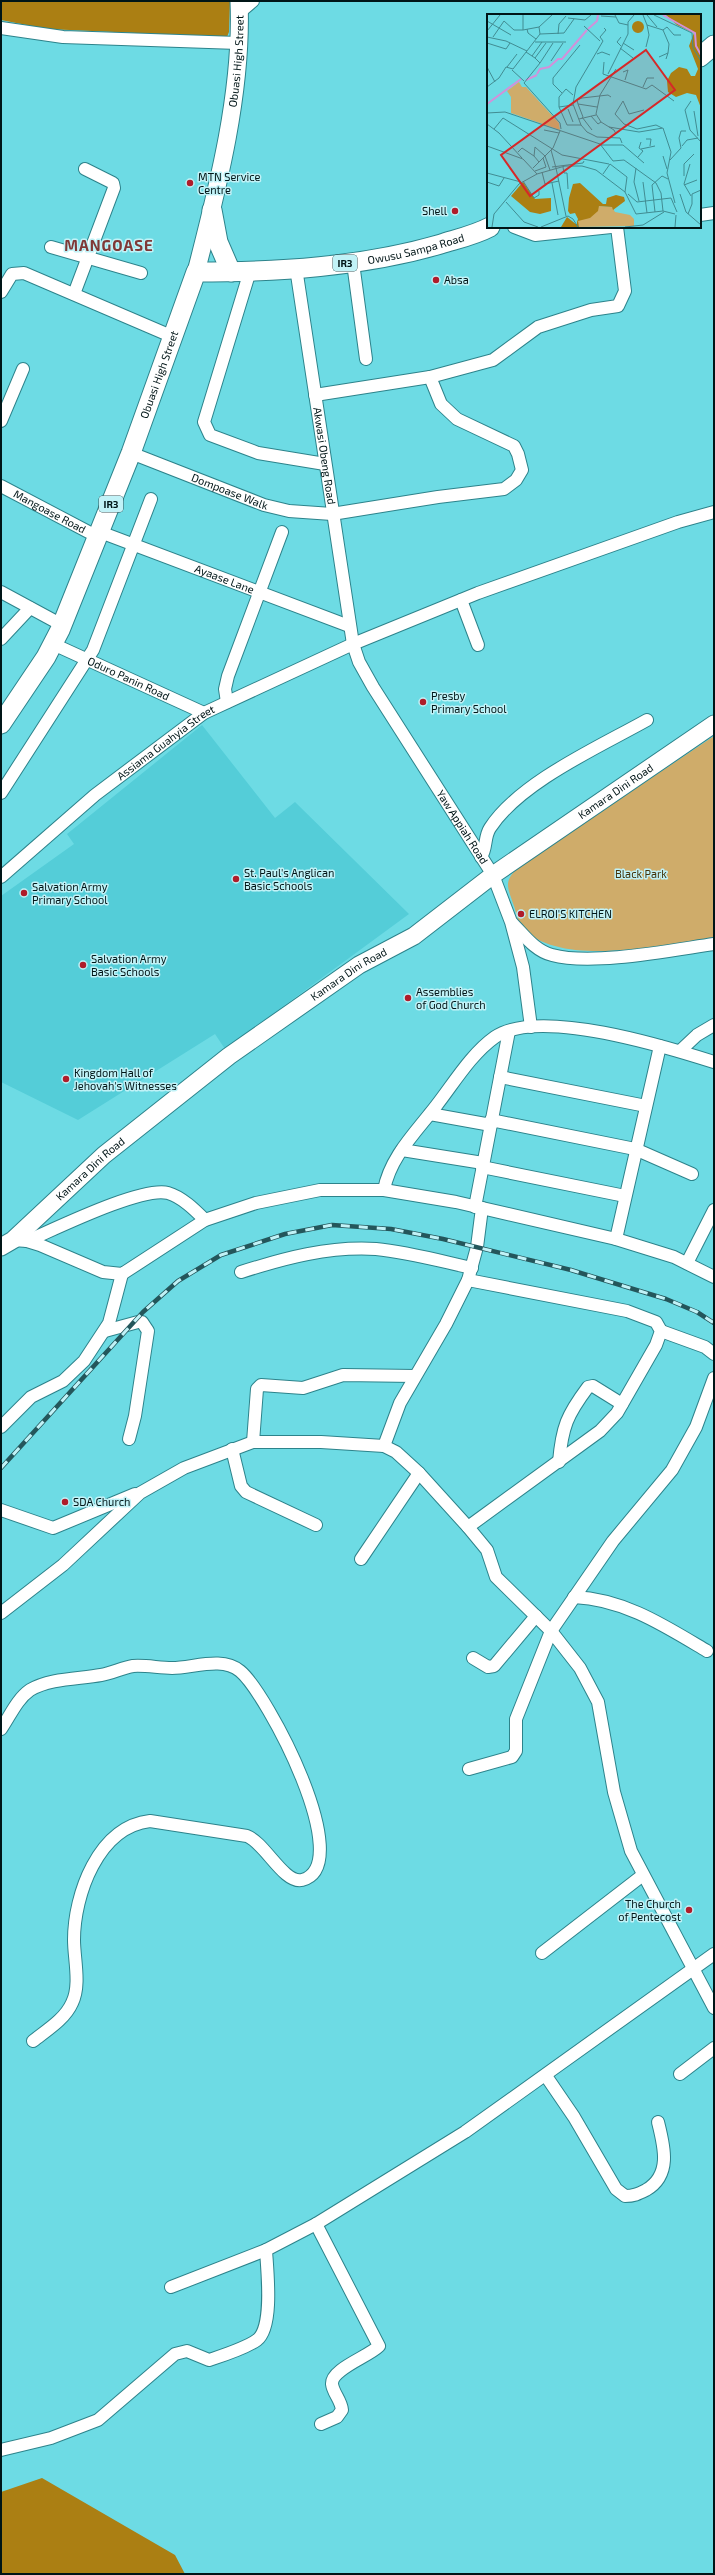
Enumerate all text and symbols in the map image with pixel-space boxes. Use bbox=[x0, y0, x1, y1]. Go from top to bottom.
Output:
inset map bbox=[487, 14, 701, 228]
street label: Obuasi High Street bbox=[225, 15, 245, 108]
place label: MTN Service Centre bbox=[198, 170, 261, 196]
marker: MTN Service Centre bbox=[185, 178, 195, 188]
place label: Shell bbox=[422, 204, 448, 217]
marker: Shell bbox=[450, 206, 460, 216]
street label: Owusu Sampa Road bbox=[367, 231, 466, 266]
district label: MANGOASE bbox=[64, 236, 154, 254]
road number: IR3 bbox=[333, 255, 357, 271]
place label: Absa bbox=[444, 273, 469, 286]
marker: Absa bbox=[431, 275, 441, 285]
street label: Obuasi High Street bbox=[137, 329, 180, 420]
street label: Akwasi Obeng Road bbox=[311, 406, 339, 505]
street label: Dompoase Walk bbox=[190, 470, 270, 512]
street label: Mangoase Road bbox=[12, 487, 88, 535]
road number: IR3 bbox=[99, 496, 123, 512]
street label: Ayaase Lane bbox=[193, 561, 256, 596]
street label: Oduro Panin Road bbox=[86, 654, 172, 702]
place label: Presby Primary School bbox=[431, 689, 507, 715]
marker: Presby Primary School bbox=[418, 697, 428, 707]
street label: Assiama Guahyia Street bbox=[114, 702, 217, 782]
street label: Kamara Dini Road bbox=[575, 761, 655, 821]
street label: Yaw Appiah Road bbox=[434, 787, 491, 866]
place label: St. Paul's Anglican Basic Schools bbox=[244, 866, 334, 892]
park label: Black Park bbox=[615, 867, 667, 880]
marker: St. Paul's Anglican Basic Schools bbox=[231, 874, 241, 884]
place label: Salvation Army Primary School bbox=[32, 880, 108, 906]
marker: Salvation Army Primary School bbox=[19, 888, 29, 898]
place label: ELROI'S KITCHEN bbox=[529, 907, 612, 920]
marker: ELROI'S KITCHEN bbox=[516, 909, 526, 919]
street label: Kamara Dini Road bbox=[308, 945, 389, 1003]
place label: Salvation Army Basic Schools bbox=[91, 952, 167, 978]
marker: Salvation Army Basic Schools bbox=[78, 960, 88, 970]
place label: Assemblies of God Church bbox=[416, 985, 486, 1011]
marker: Assemblies of God Church bbox=[403, 993, 413, 1003]
place label: Kingdom Hall of Jehovah's Witnesses bbox=[74, 1066, 177, 1092]
marker: Kingdom Hall of Jehovah's Witnesses bbox=[61, 1074, 71, 1084]
street label: Kamara Dini Road bbox=[53, 1134, 127, 1203]
place label: SDA Church bbox=[73, 1495, 130, 1508]
marker: SDA Church bbox=[60, 1497, 70, 1507]
place label: The Church of Pentecost bbox=[618, 1897, 681, 1923]
marker: The Church of Pentecost bbox=[684, 1905, 694, 1915]

